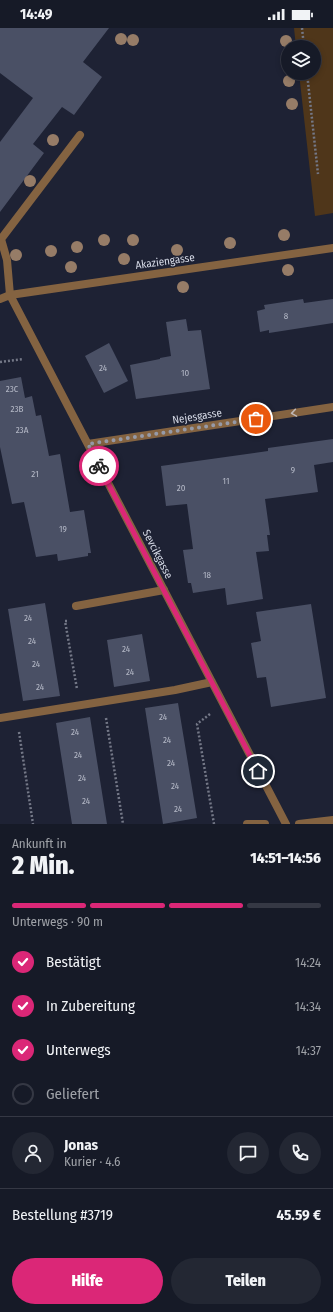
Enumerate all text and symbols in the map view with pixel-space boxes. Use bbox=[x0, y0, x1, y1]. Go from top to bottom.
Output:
text: 14:49 bbox=[20, 5, 53, 23]
map controls bbox=[281, 40, 321, 80]
button: layers bbox=[281, 40, 321, 80]
street label: Akaziengasse bbox=[135, 251, 195, 272]
house number: 8 bbox=[284, 311, 289, 321]
house number: 24 bbox=[99, 363, 108, 373]
house number: 10 bbox=[181, 368, 189, 378]
house number: 23C bbox=[6, 384, 19, 394]
pin bbox=[239, 402, 273, 436]
house number: 23B bbox=[11, 404, 24, 414]
street label: Nejesgasse bbox=[171, 406, 223, 427]
icon: bag bbox=[245, 408, 267, 430]
one-way arrow bbox=[291, 408, 298, 417]
house number: 23A bbox=[16, 425, 29, 435]
courier bbox=[79, 446, 119, 486]
icon: bike bbox=[88, 455, 110, 477]
house number: 9 bbox=[291, 465, 295, 475]
house number: 21 bbox=[31, 469, 39, 479]
house number: 11 bbox=[223, 476, 229, 486]
house number: 20 bbox=[177, 483, 186, 493]
house number: 19 bbox=[59, 524, 67, 534]
street label: Sevcikgasse bbox=[140, 528, 175, 581]
house number: 18 bbox=[203, 570, 212, 580]
house number: 24 bbox=[24, 613, 33, 623]
house number: 24 bbox=[28, 636, 37, 646]
house number: 24 bbox=[122, 644, 131, 654]
house number: 24 bbox=[32, 659, 41, 669]
house number: 24 bbox=[126, 667, 135, 677]
house number: 24 bbox=[36, 682, 45, 692]
house number: 24 bbox=[159, 712, 168, 722]
house number: 24 bbox=[71, 727, 80, 737]
house number: 24 bbox=[163, 735, 172, 745]
house number: 24 bbox=[74, 750, 83, 760]
pin bbox=[241, 754, 275, 788]
house number: 24 bbox=[167, 758, 176, 768]
icon: home bbox=[247, 760, 269, 782]
house number: 24 bbox=[78, 773, 87, 783]
house number: 24 bbox=[171, 781, 180, 791]
house number: 24 bbox=[82, 796, 91, 806]
house number: 24 bbox=[174, 804, 183, 814]
text: Ankunft in bbox=[12, 836, 67, 851]
text: 14:51–14:56 bbox=[250, 849, 321, 867]
text: 2 Min. bbox=[12, 850, 75, 881]
text: Unterwegs · 90 m bbox=[12, 914, 103, 929]
icon: check bbox=[12, 951, 34, 973]
text: Bestätigt bbox=[46, 953, 101, 971]
text: 14:24 bbox=[295, 955, 321, 970]
icon: check bbox=[12, 995, 34, 1017]
text: In Zubereitung bbox=[46, 997, 135, 1015]
text: 14:34 bbox=[295, 999, 321, 1014]
icon: check bbox=[12, 1039, 34, 1061]
text: Unterwegs bbox=[46, 1041, 111, 1059]
text: 14:37 bbox=[296, 1043, 321, 1058]
text: Geliefert bbox=[46, 1085, 99, 1103]
button: person bbox=[12, 1132, 54, 1174]
button: chat bbox=[227, 1132, 269, 1174]
button: phone bbox=[279, 1132, 321, 1174]
text: Jonas bbox=[64, 1136, 98, 1154]
text: Kurier · 4.6 bbox=[64, 1154, 121, 1169]
text: Bestellung #3719 bbox=[12, 1206, 113, 1224]
text: 45.59 € bbox=[276, 1206, 321, 1224]
button: Hilfe bbox=[12, 1258, 163, 1304]
button: Teilen bbox=[171, 1258, 321, 1304]

